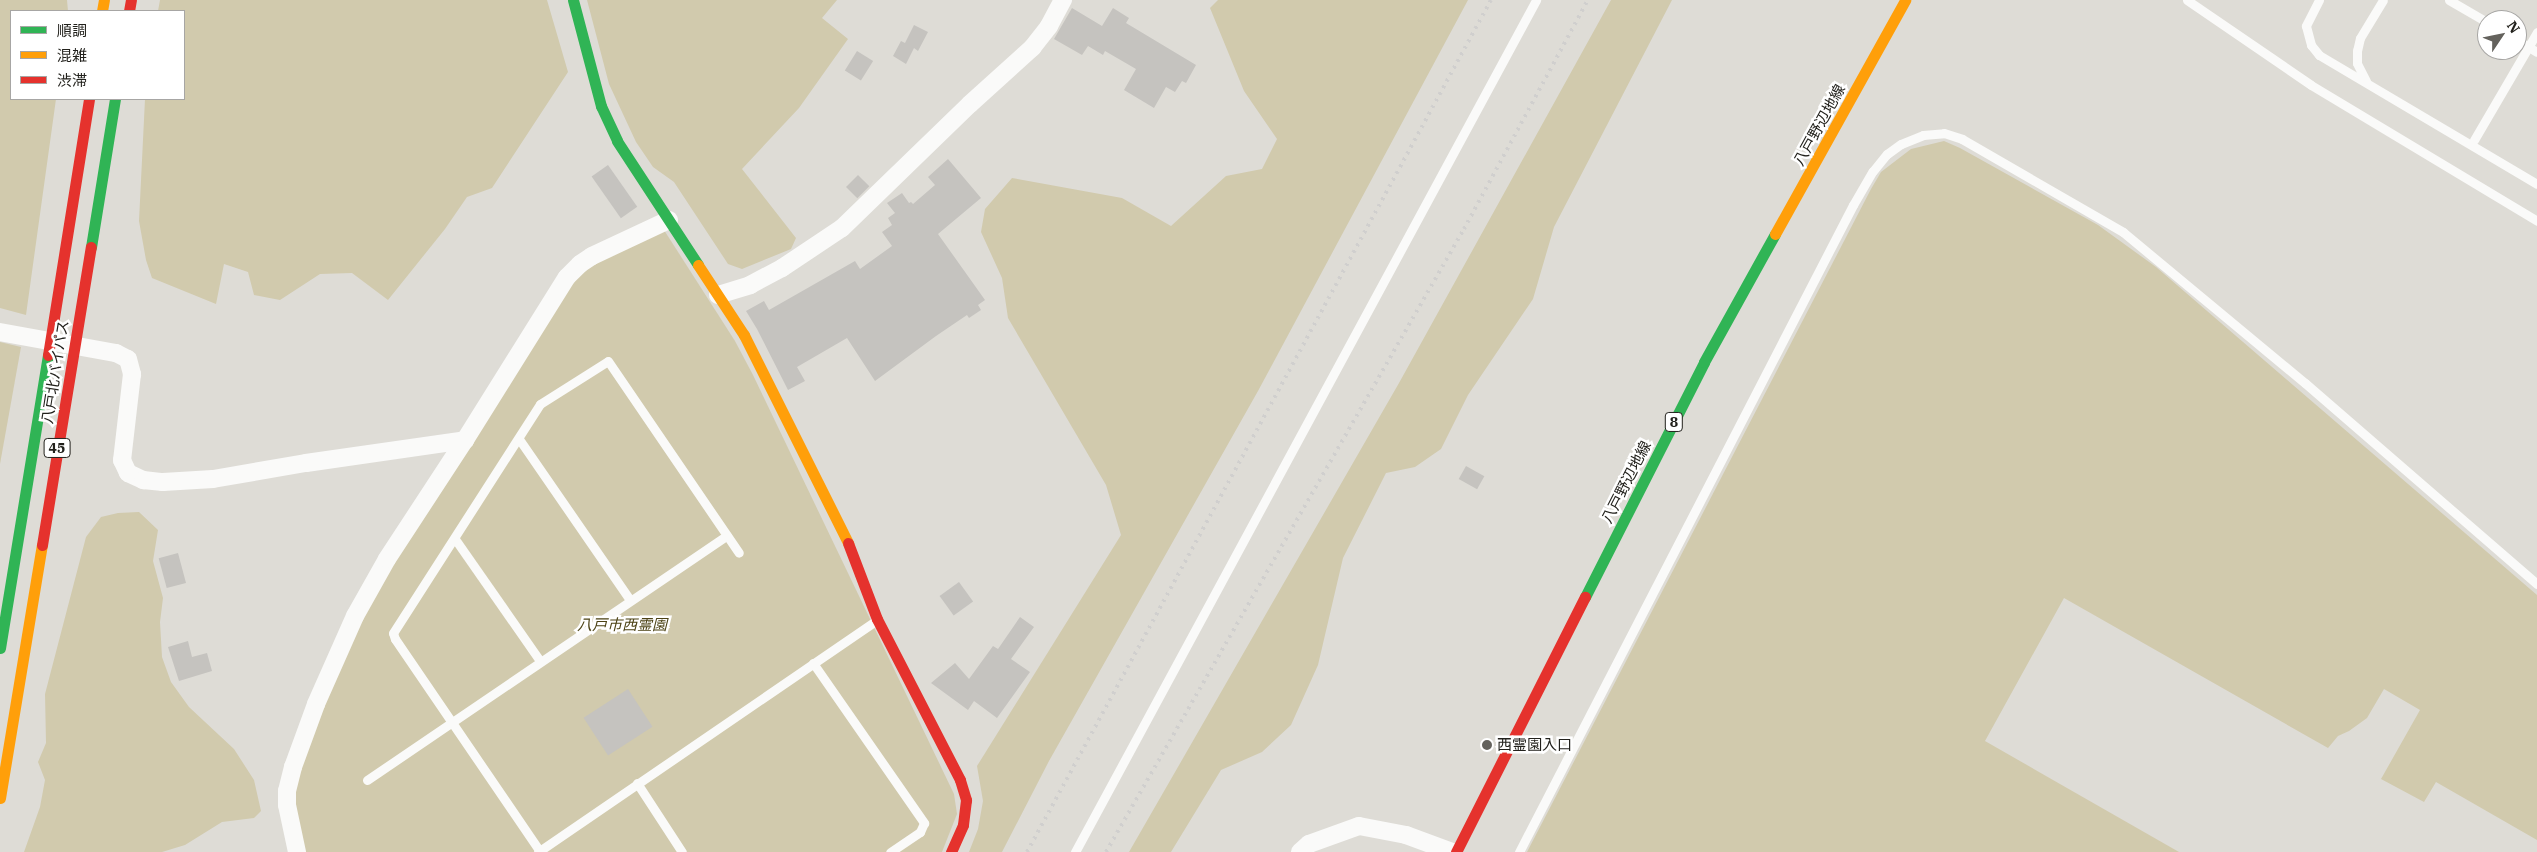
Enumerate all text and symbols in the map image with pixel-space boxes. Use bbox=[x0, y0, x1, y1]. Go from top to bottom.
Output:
legend bbox=[10, 10, 185, 100]
north arrow bbox=[2477, 10, 2527, 60]
text: N bbox=[2503, 18, 2524, 37]
text: 順調 bbox=[57, 21, 87, 40]
text: 混雑 bbox=[57, 46, 87, 65]
text: 渋滞 bbox=[57, 71, 87, 90]
street label: 八戸野辺地線 bbox=[1789, 81, 1849, 169]
street label: 八戸北バイパス bbox=[38, 319, 72, 425]
road number: 8 bbox=[1664, 411, 1684, 434]
road number: 45 bbox=[43, 436, 71, 459]
street label: 八戸野辺地線 bbox=[1598, 438, 1654, 526]
park label: 八戸市西霊園 bbox=[577, 616, 667, 634]
place label: 西霊園入口 bbox=[1497, 736, 1572, 754]
marker: 西霊園入口 bbox=[1481, 739, 1493, 751]

